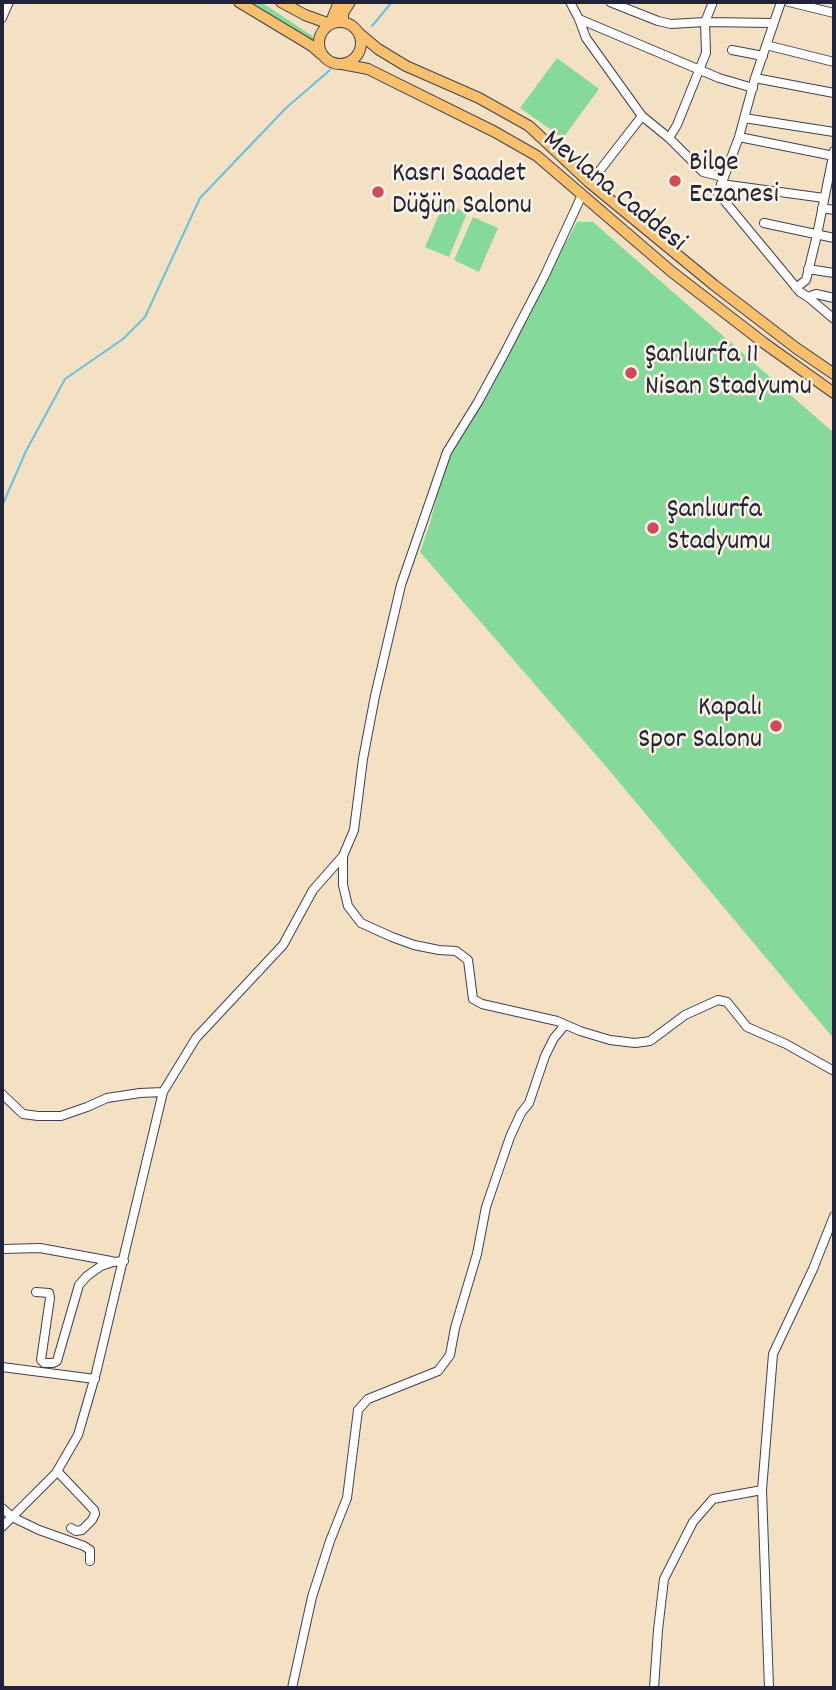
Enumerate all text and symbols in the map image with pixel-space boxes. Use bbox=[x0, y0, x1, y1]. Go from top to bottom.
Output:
street label: Mevlana Caddesi bbox=[534, 125, 692, 261]
place label: Bilge Eczanesi bbox=[689, 148, 779, 214]
place label: Kasrı Saadet Düğün Salonu bbox=[392, 159, 532, 225]
marker: Bilge Eczanesi bbox=[667, 173, 683, 189]
marker: Kasrı Saadet Düğün Salonu bbox=[370, 184, 386, 200]
place label: Şanlıurfa 11 Nisan Stadyumu bbox=[645, 340, 812, 406]
marker: Şanlıurfa 11 Nisan Stadyumu bbox=[623, 365, 639, 381]
place label: Şanlıurfa Stadyumu bbox=[667, 495, 771, 561]
marker: Şanlıurfa Stadyumu bbox=[645, 520, 661, 536]
place label: Kapalı Spor Salonu bbox=[638, 693, 762, 759]
marker: Kapalı Spor Salonu bbox=[768, 718, 784, 734]

